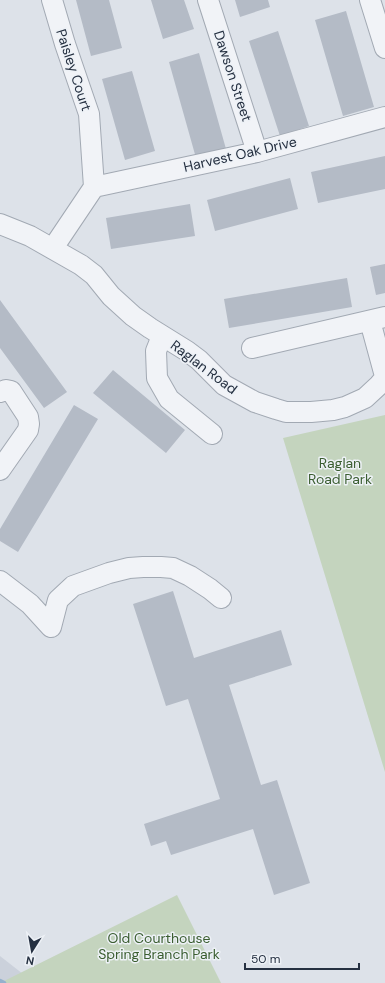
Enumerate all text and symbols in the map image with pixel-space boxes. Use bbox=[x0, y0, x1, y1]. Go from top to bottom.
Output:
street label: Paisley Court bbox=[52, 27, 96, 113]
street label: Dawson Street bbox=[210, 28, 256, 124]
street label: Harvest Oak Drive bbox=[182, 132, 298, 176]
street label: Raglan Road bbox=[167, 336, 241, 398]
park label: Raglan Road Park bbox=[308, 454, 372, 488]
park label: Old Courthouse Spring Branch Park bbox=[98, 929, 220, 963]
north arrow bbox=[12, 931, 52, 971]
scale bar bbox=[245, 945, 359, 971]
text: 50 m bbox=[251, 951, 280, 967]
text: N bbox=[25, 953, 35, 968]

